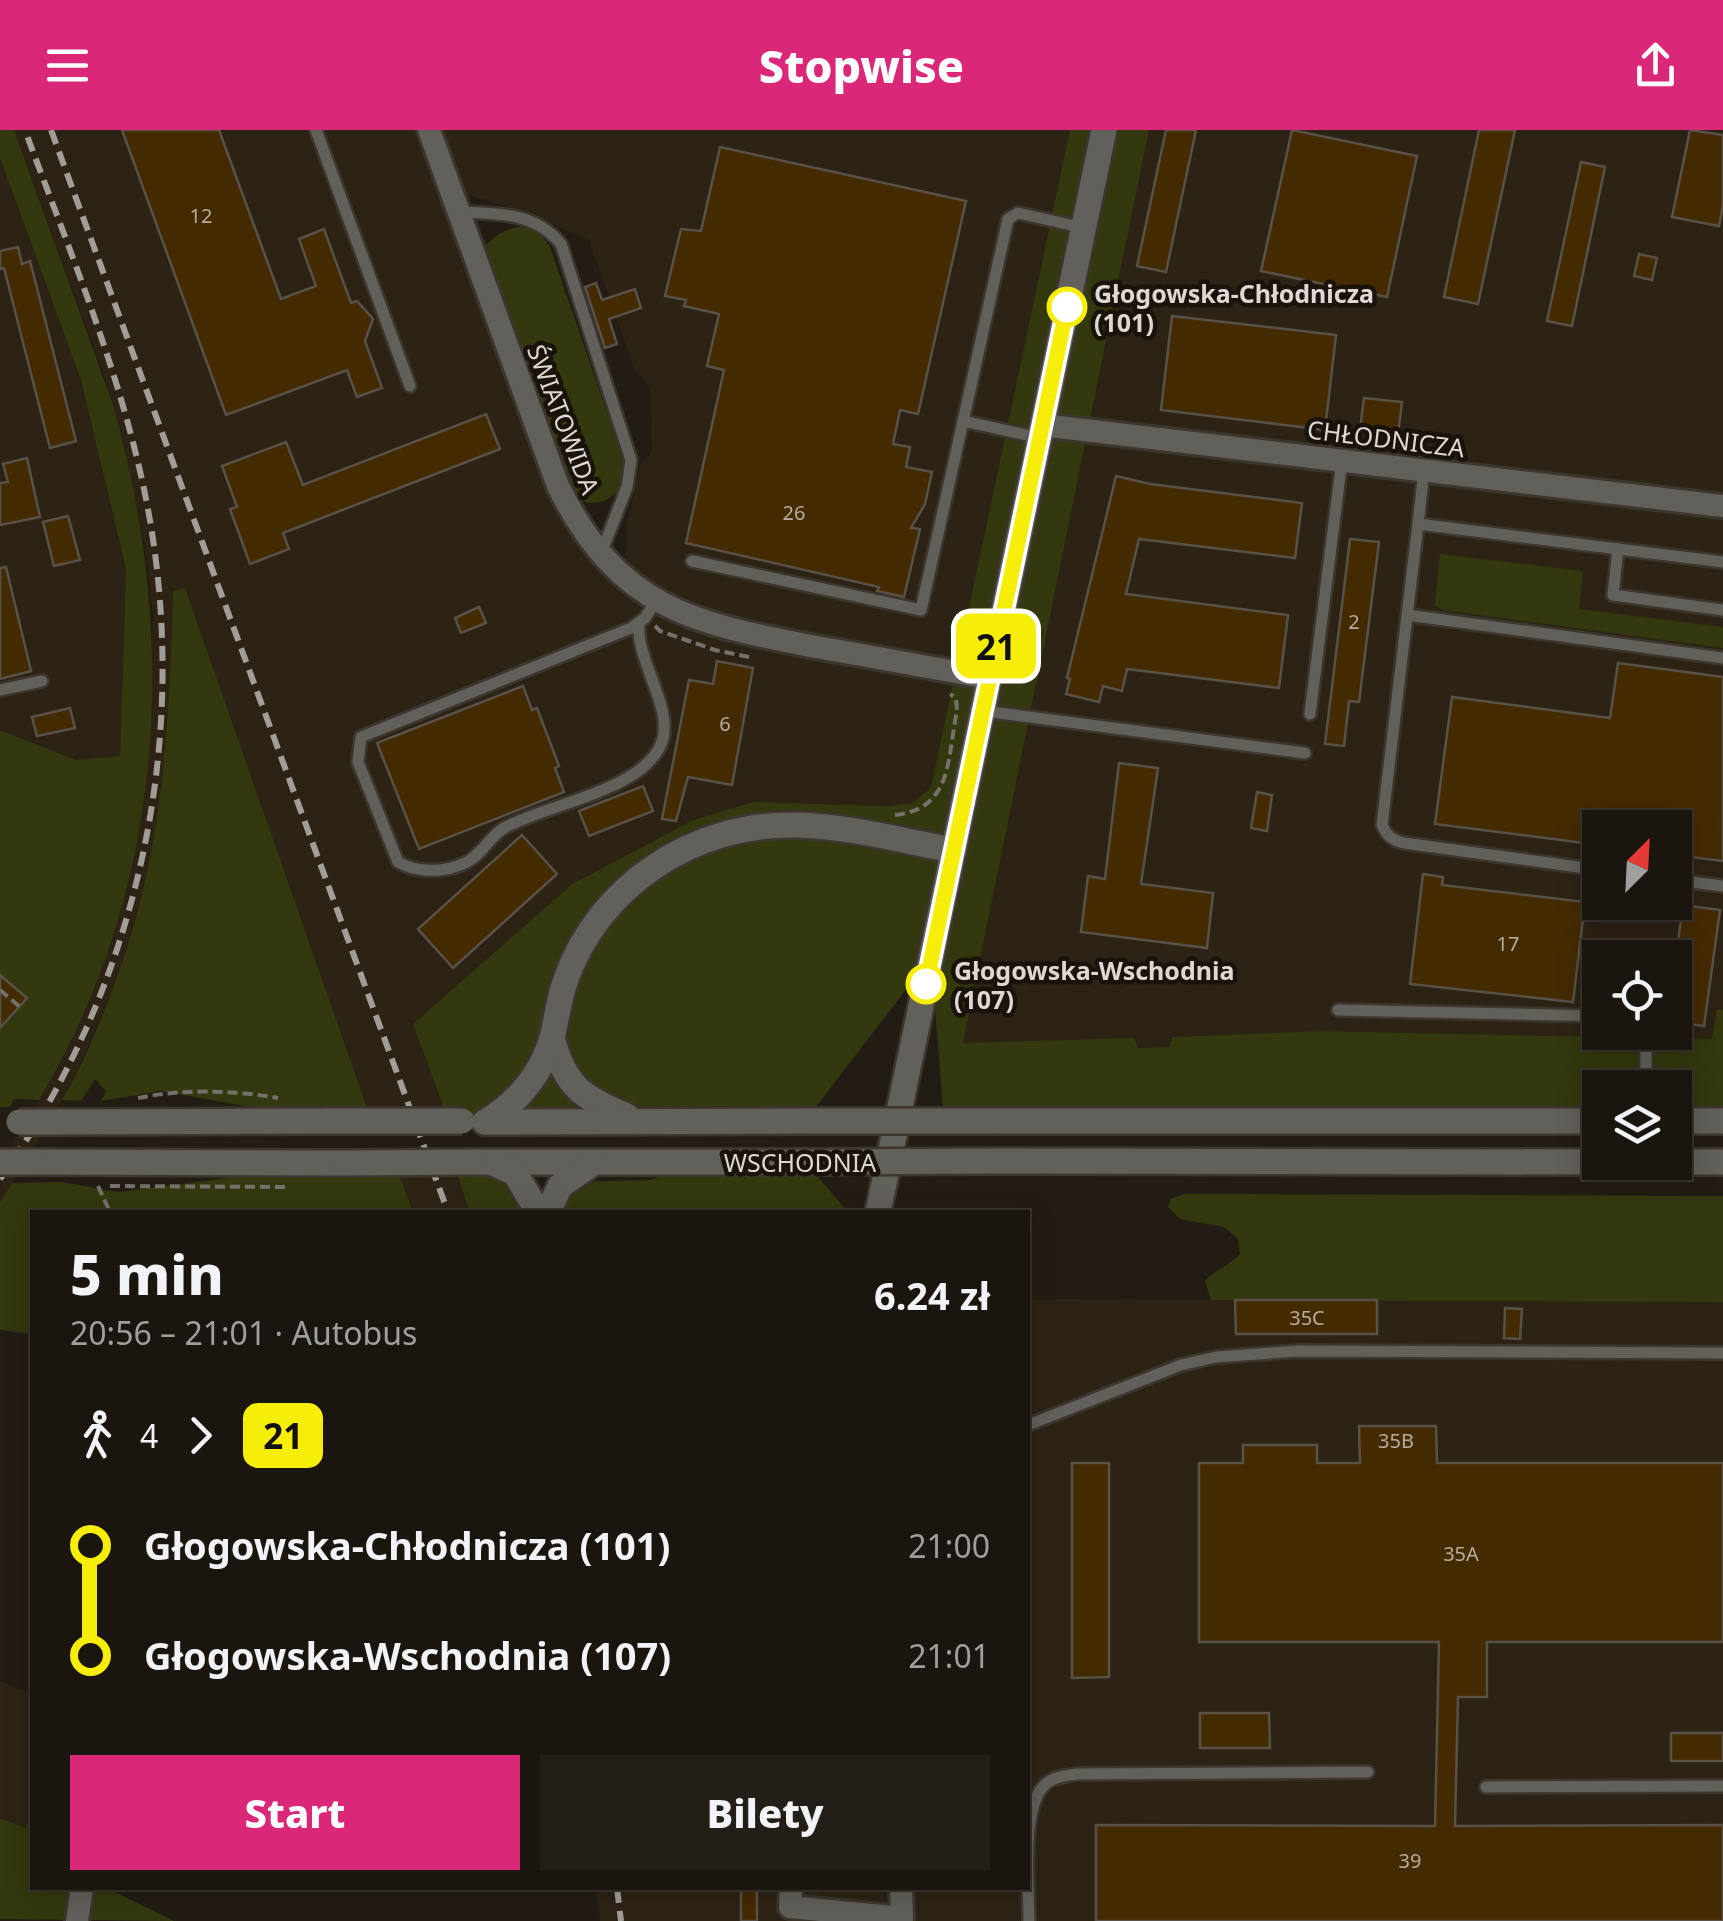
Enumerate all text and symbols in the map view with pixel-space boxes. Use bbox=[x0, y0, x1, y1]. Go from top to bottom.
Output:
text: Stopwise bbox=[759, 35, 964, 96]
icon: menu bbox=[40, 38, 95, 93]
icon: share bbox=[1628, 38, 1683, 93]
house number: 12 bbox=[190, 202, 212, 229]
place label: Głogowska-Chłodnicza (101) bbox=[1094, 276, 1374, 339]
marker: Głogowska-Chłodnicza (101) bbox=[1048, 288, 1086, 326]
street label: ŚWIATOWIDA bbox=[520, 339, 608, 499]
street label: CHŁODNICZA bbox=[1305, 411, 1467, 465]
house number: 26 bbox=[783, 499, 805, 526]
house number: 2 bbox=[1348, 608, 1360, 635]
line badge: 21 bbox=[951, 614, 1041, 678]
text: 21 bbox=[976, 623, 1016, 670]
house number: 6 bbox=[719, 710, 731, 737]
north arrow bbox=[1582, 810, 1692, 920]
map controls bbox=[1582, 810, 1692, 1180]
house number: 17 bbox=[1497, 930, 1519, 957]
button: locate bbox=[1582, 940, 1692, 1050]
place label: Głogowska-Wschodnia (107) bbox=[954, 953, 1234, 1016]
marker: Głogowska-Wschodnia (107) bbox=[907, 965, 945, 1003]
button: layers bbox=[1582, 1070, 1692, 1180]
street label: WSCHODNIA bbox=[724, 1145, 876, 1179]
text: 5 min bbox=[70, 1236, 224, 1311]
text: 6.24 zł bbox=[874, 1269, 990, 1321]
house number: 35C bbox=[1289, 1304, 1325, 1331]
text: 20:56 – 21:01 · Autobus bbox=[70, 1311, 417, 1354]
icon: walk bbox=[70, 1408, 125, 1463]
icon: forward bbox=[173, 1408, 228, 1463]
text: 21 bbox=[263, 1412, 303, 1459]
text: 4 bbox=[140, 1414, 158, 1457]
house number: 35B bbox=[1378, 1427, 1414, 1454]
text: Głogowska-Chłodnicza (101) bbox=[144, 1519, 670, 1571]
text: 21:00 bbox=[908, 1524, 990, 1567]
house number: 35A bbox=[1443, 1540, 1479, 1567]
text: Głogowska-Wschodnia (107) bbox=[144, 1629, 671, 1681]
text: 21:01 bbox=[908, 1634, 990, 1677]
button: Start bbox=[70, 1755, 520, 1870]
button: Bilety bbox=[540, 1755, 990, 1870]
house number: 39 bbox=[1399, 1847, 1421, 1874]

